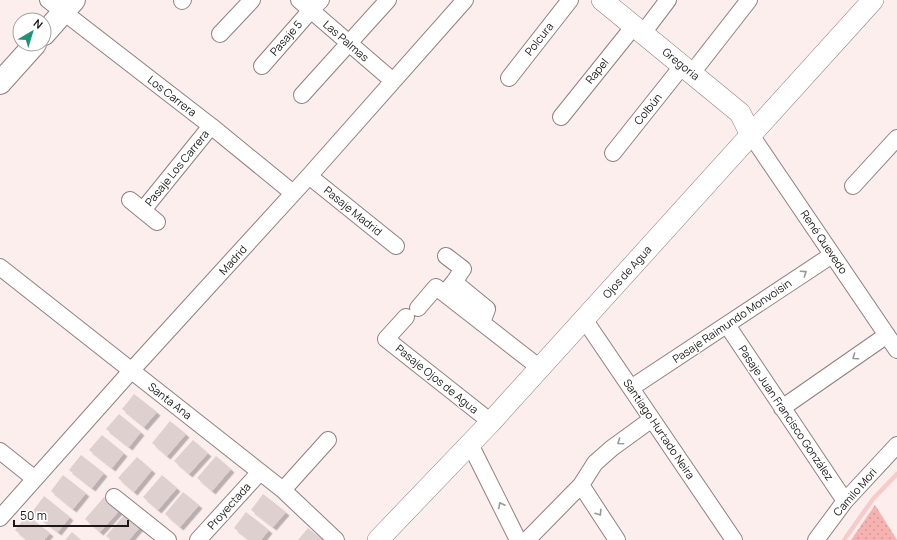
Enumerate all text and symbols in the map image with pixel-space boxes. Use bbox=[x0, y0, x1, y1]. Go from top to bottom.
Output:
north arrow bbox=[12, 12, 52, 52]
text: N bbox=[31, 15, 46, 32]
street label: Pasaje 5 bbox=[266, 17, 305, 58]
street label: Las Palmas bbox=[320, 17, 373, 65]
street label: Polcura bbox=[521, 19, 556, 58]
street label: Gregoria bbox=[660, 44, 703, 83]
street label: Rapel bbox=[582, 55, 611, 87]
street label: Los Carrera bbox=[145, 72, 200, 119]
street label: Colbún bbox=[630, 90, 665, 128]
street label: Pasaje Los Carrera bbox=[141, 126, 212, 209]
street label: Pasaje Madrid bbox=[321, 183, 386, 239]
street label: René Quevedo bbox=[798, 207, 852, 277]
street label: Madrid bbox=[215, 242, 250, 278]
street label: Ojos de Agua bbox=[599, 242, 654, 301]
one-way arrow bbox=[800, 271, 807, 278]
street label: Pasaje Raimundo Monvoisin bbox=[669, 275, 794, 366]
street label: Pasaje Ojos de Agua bbox=[393, 341, 482, 417]
street label: Pasaje Juan Francisco González bbox=[735, 342, 838, 483]
one-way arrow bbox=[852, 352, 859, 360]
street label: Santiago Hurtado Neira bbox=[620, 376, 699, 482]
street label: Santa Ana bbox=[145, 379, 195, 422]
one-way arrow bbox=[618, 437, 625, 444]
street label: Camilo Mori bbox=[829, 464, 880, 519]
street label: Proyectada bbox=[204, 479, 254, 532]
scale bar bbox=[14, 502, 128, 528]
one-way arrow bbox=[498, 502, 505, 509]
text: 50 m bbox=[20, 507, 47, 524]
one-way arrow bbox=[594, 509, 602, 516]

